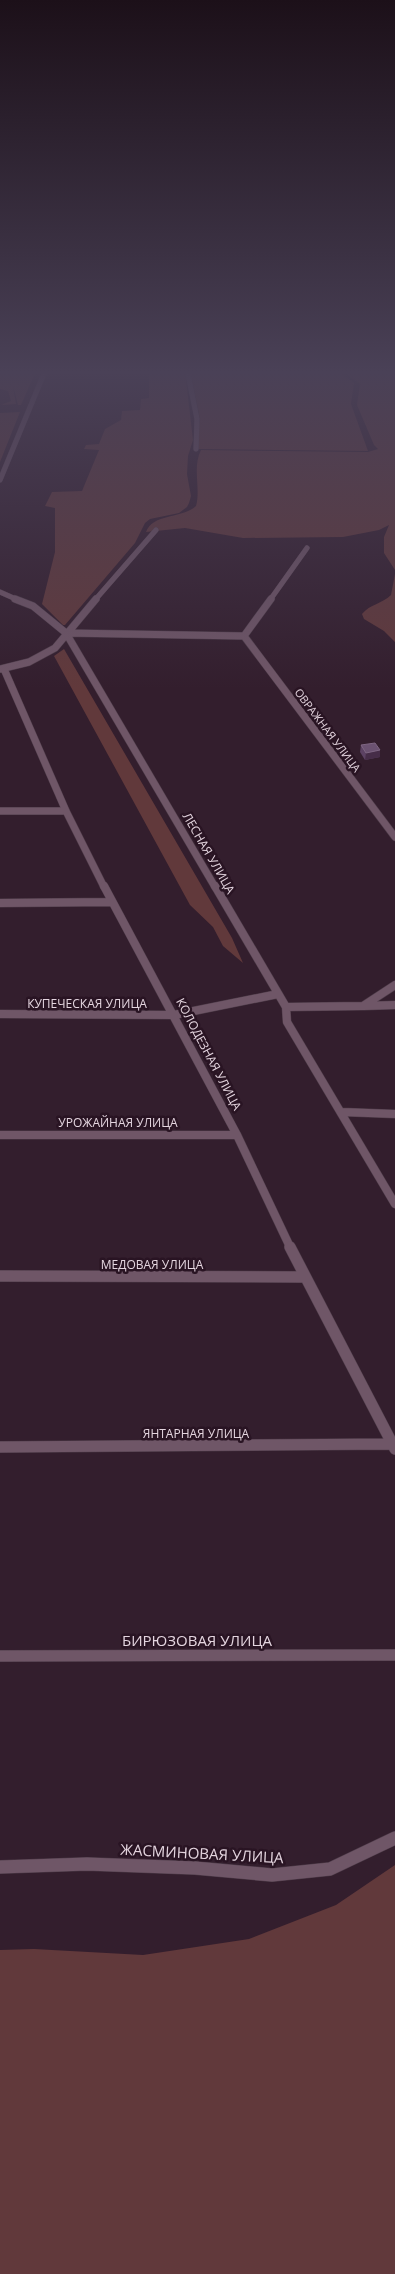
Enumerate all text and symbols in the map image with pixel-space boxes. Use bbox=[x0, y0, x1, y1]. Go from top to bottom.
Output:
street label: ОВРАЖНАЯ УЛИЦА bbox=[292, 685, 365, 775]
street label: ЛЕСНАЯ УЛИЦА bbox=[179, 809, 239, 897]
street label: КУПЕЧЕСКАЯ УЛИЦА bbox=[27, 995, 147, 1012]
street label: КОЛОДЕЗНАЯ УЛИЦА bbox=[172, 995, 246, 1113]
street label: УРОЖАЙНАЯ УЛИЦА bbox=[58, 1114, 178, 1131]
street label: МЕДОВАЯ УЛИЦА bbox=[101, 1256, 204, 1273]
street label: ЯНТАРНАЯ УЛИЦА bbox=[143, 1425, 250, 1442]
street label: БИРЮЗОВАЯ УЛИЦА bbox=[122, 1630, 273, 1650]
street label: ЖАСМИНОВАЯ УЛИЦА bbox=[120, 1839, 285, 1867]

